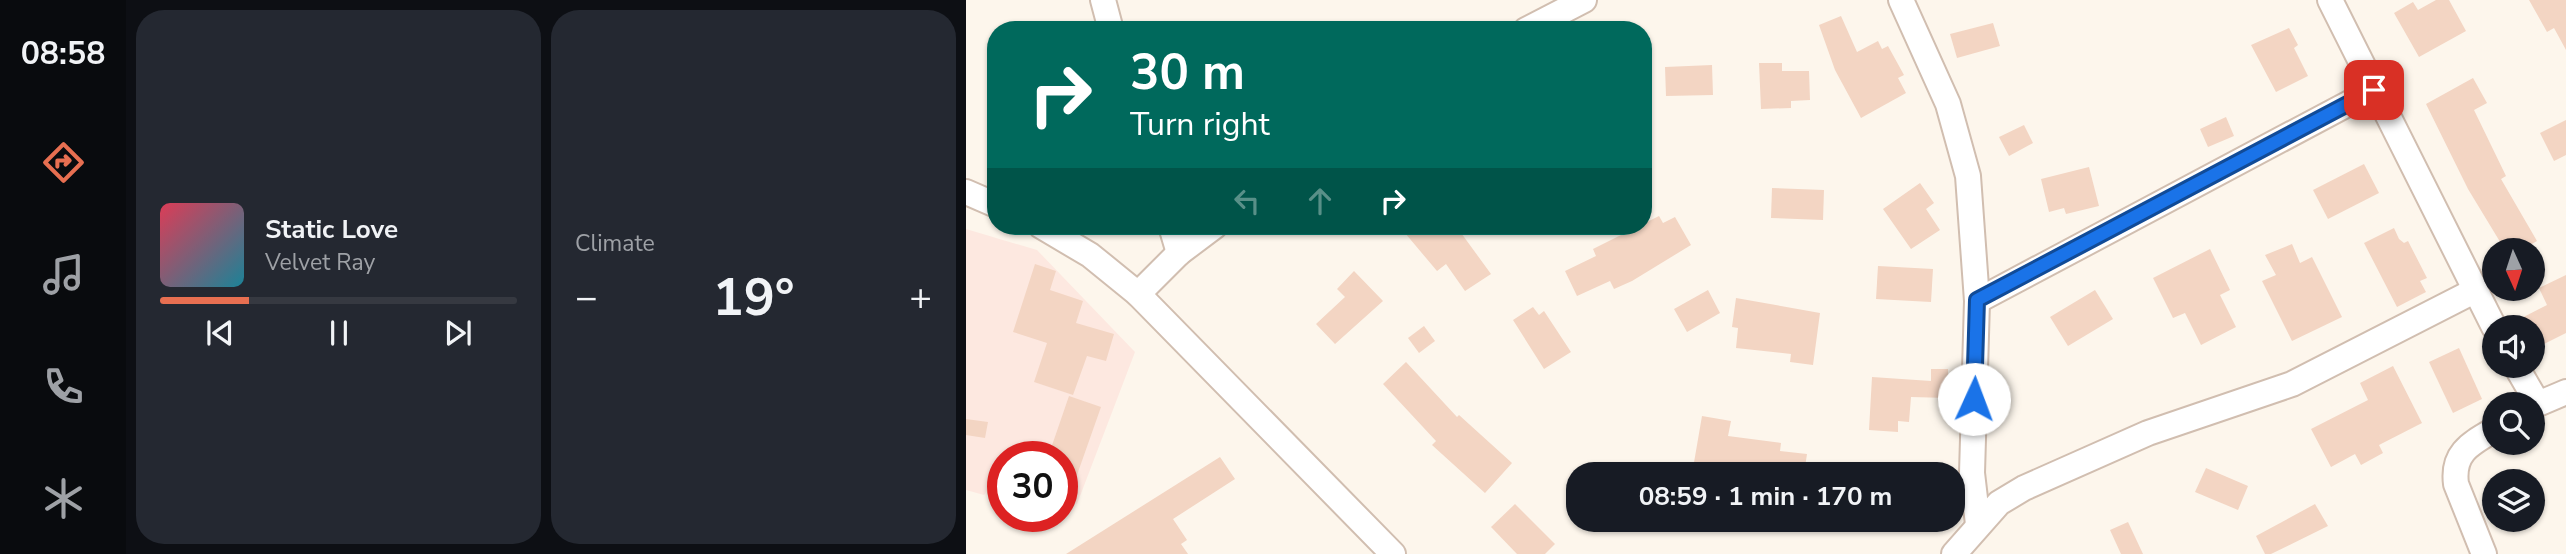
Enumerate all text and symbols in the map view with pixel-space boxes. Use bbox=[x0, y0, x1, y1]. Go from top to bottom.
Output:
text: 08:58 bbox=[21, 32, 105, 75]
text: 30 m bbox=[1130, 39, 1245, 106]
icon: right bbox=[1015, 49, 1106, 140]
pin bbox=[2344, 60, 2404, 120]
icon: arrive bbox=[2355, 71, 2393, 109]
text: Turn right bbox=[1130, 103, 1270, 146]
icon: directions bbox=[39, 138, 88, 187]
icon: left bbox=[1228, 182, 1266, 220]
icon: ahead bbox=[1301, 182, 1339, 220]
icon: right bbox=[1374, 182, 1412, 220]
text: Static Love bbox=[265, 212, 398, 247]
text: Climate bbox=[575, 228, 655, 259]
north arrow bbox=[2482, 238, 2544, 301]
map controls bbox=[2482, 238, 2545, 532]
text: Velvet Ray bbox=[265, 247, 375, 278]
icon: music bbox=[39, 250, 88, 299]
text: 19° bbox=[712, 262, 795, 333]
text: − bbox=[575, 272, 598, 323]
text: + bbox=[909, 272, 932, 323]
icon: previous bbox=[201, 314, 239, 352]
icon: pause bbox=[320, 314, 358, 352]
icon: next bbox=[439, 314, 477, 352]
button: sound bbox=[2482, 315, 2545, 378]
icon: phone bbox=[39, 362, 88, 411]
position arrow bbox=[1937, 362, 2011, 436]
button: search bbox=[2482, 392, 2545, 455]
speed limit sign: 30 bbox=[987, 441, 1078, 532]
button: layers bbox=[2482, 469, 2545, 532]
icon: climate bbox=[39, 474, 88, 523]
text: 08:59 · 1 min · 170 m bbox=[1639, 479, 1892, 514]

